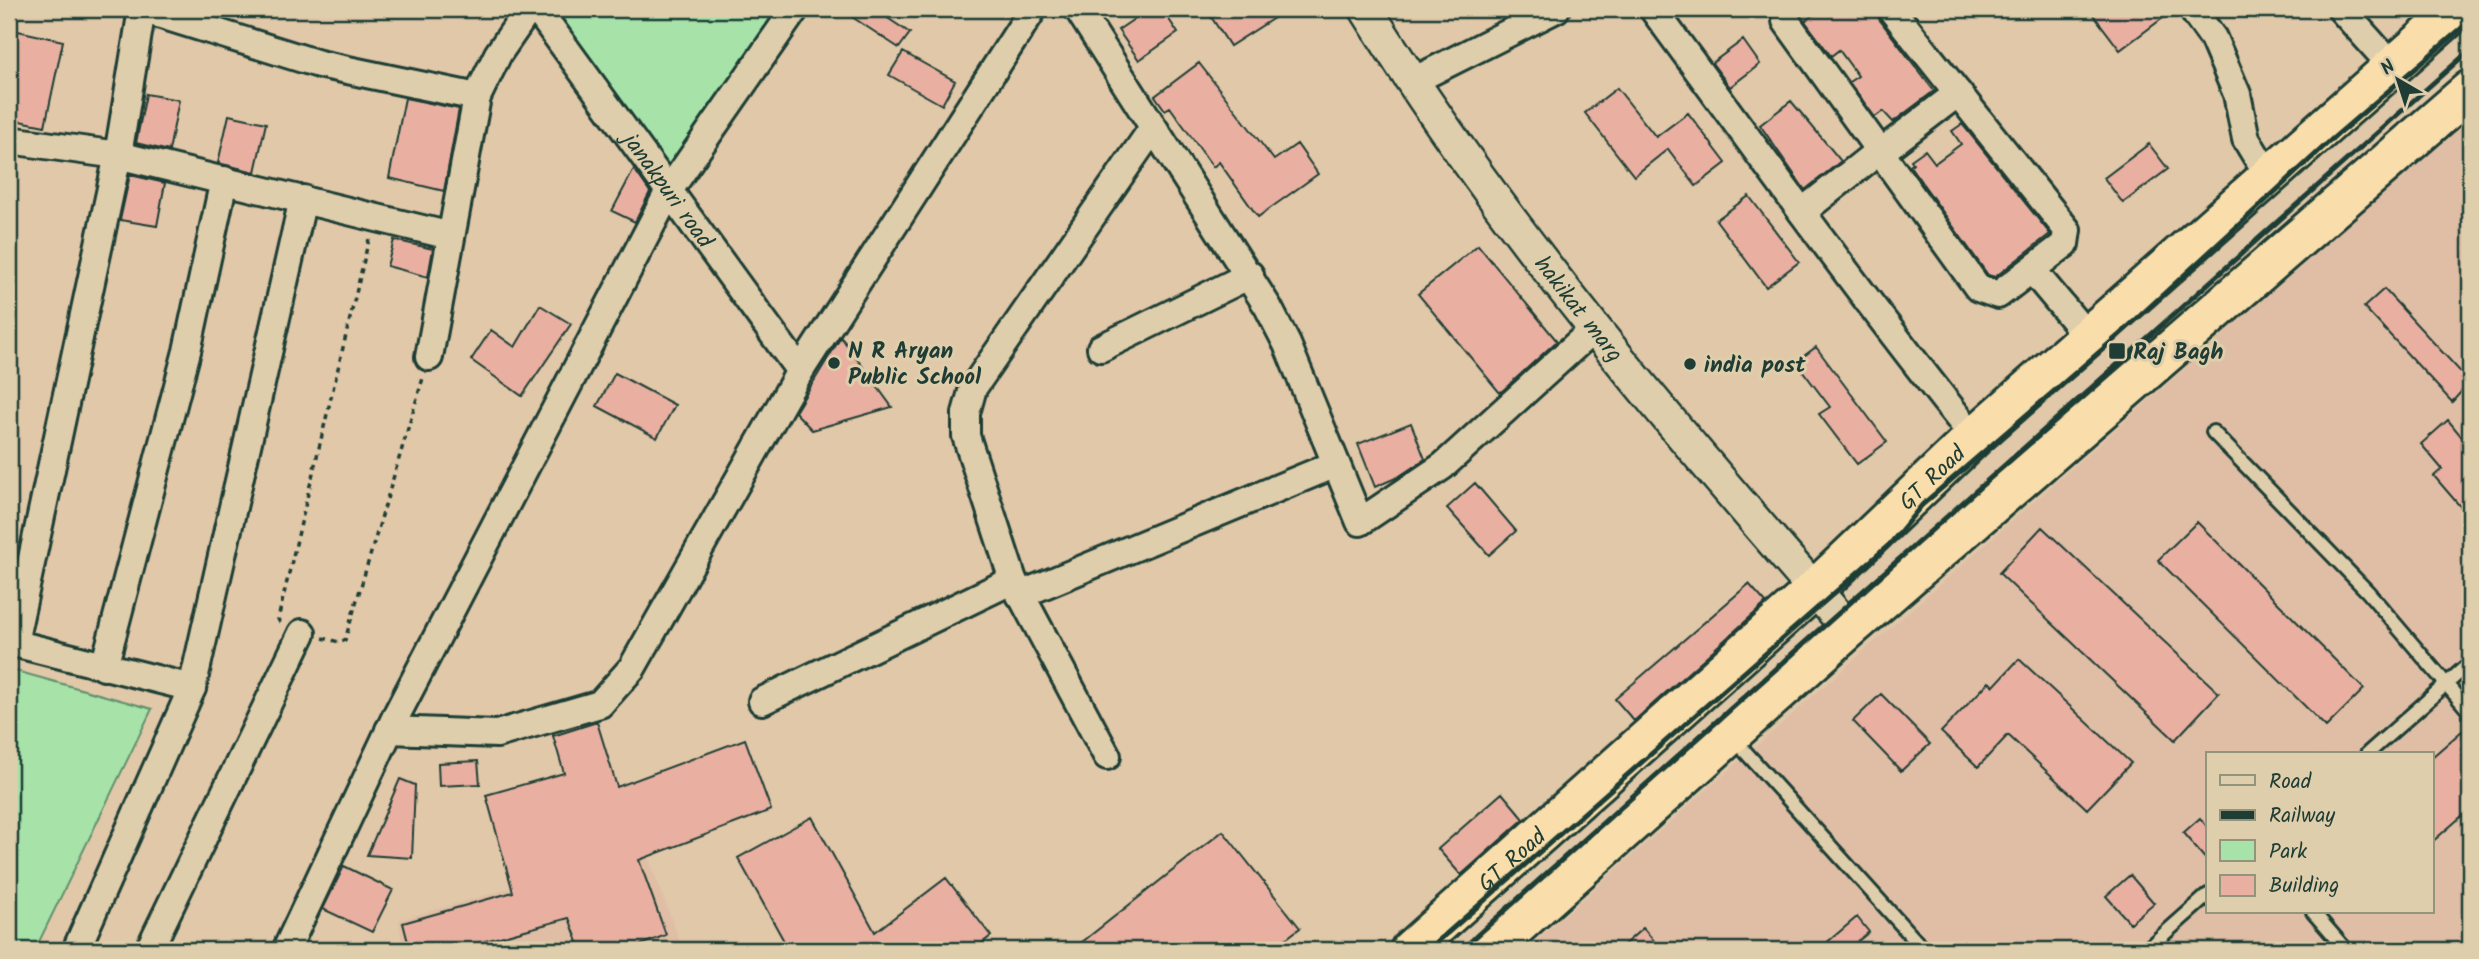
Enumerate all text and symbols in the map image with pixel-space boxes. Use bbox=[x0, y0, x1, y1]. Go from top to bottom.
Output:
north arrow bbox=[2364, 46, 2434, 116]
text: N bbox=[2374, 53, 2403, 84]
street label: janakpuri road bbox=[609, 121, 722, 257]
street label: hakikat marg bbox=[1524, 249, 1631, 371]
place label: N R Aryan Public School bbox=[848, 334, 982, 396]
place label: Raj Bagh bbox=[2133, 335, 2224, 371]
marker: Raj Bagh bbox=[2107, 341, 2127, 361]
place label: india post bbox=[1704, 348, 1806, 384]
marker: N R Aryan Public School bbox=[826, 355, 842, 371]
marker: india post bbox=[1682, 356, 1698, 372]
street label: GT Road bbox=[1891, 437, 1975, 520]
legend bbox=[2206, 752, 2434, 914]
text: Road bbox=[2269, 766, 2312, 799]
text: Railway bbox=[2269, 800, 2335, 833]
street label: GT Road bbox=[1470, 820, 1556, 902]
text: Park bbox=[2269, 836, 2307, 869]
text: Building bbox=[2269, 870, 2339, 903]

